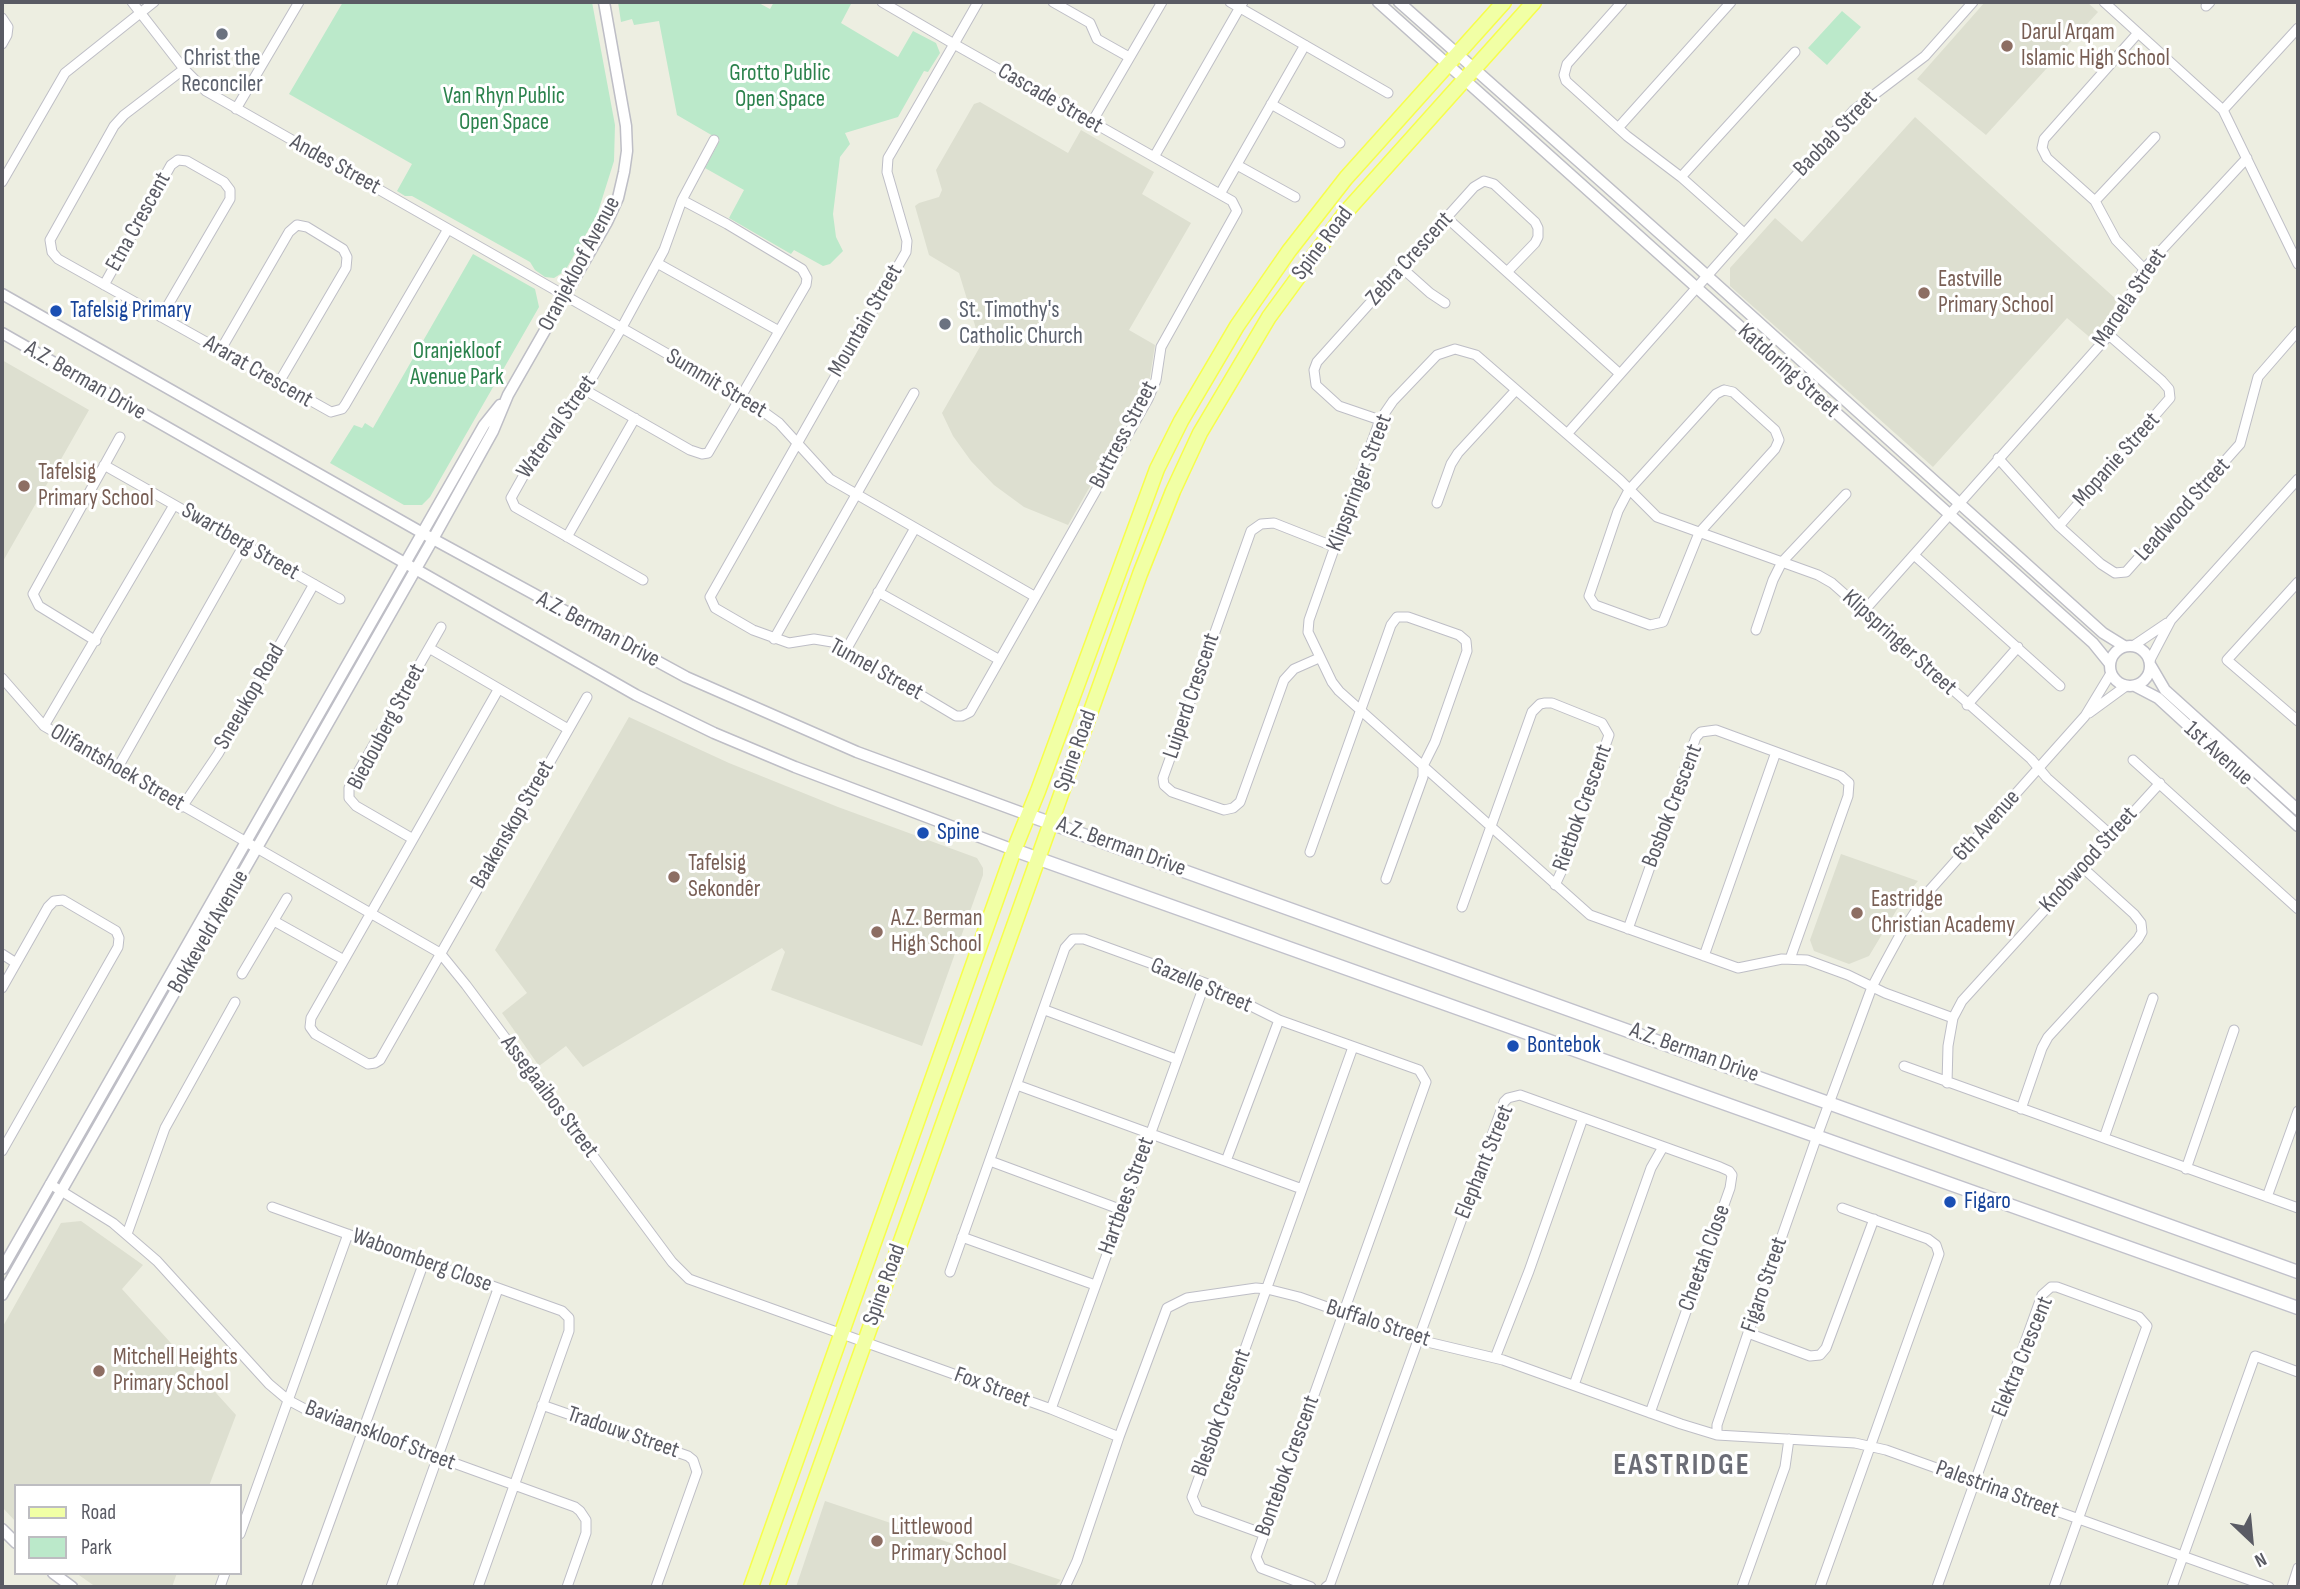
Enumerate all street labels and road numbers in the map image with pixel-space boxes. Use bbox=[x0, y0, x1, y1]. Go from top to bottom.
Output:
street label: Cascade Street bbox=[993, 58, 1107, 140]
street label: Baobab Street bbox=[1788, 85, 1884, 183]
street label: Andes Street bbox=[285, 129, 385, 201]
street label: Etna Crescent bbox=[100, 168, 178, 276]
street label: Oranjekloof Avenue bbox=[533, 192, 627, 336]
street label: Spine Road bbox=[1286, 202, 1360, 286]
street label: Zebra Crescent bbox=[1361, 206, 1459, 312]
street label: Maroela Street bbox=[2087, 244, 2173, 352]
street label: Mountain Street bbox=[823, 260, 909, 382]
street label: Katdoring Street bbox=[1732, 318, 1844, 424]
street label: Ararat Crescent bbox=[199, 330, 317, 414]
street label: A.Z. Berman Drive bbox=[20, 335, 150, 427]
street label: Summit Street bbox=[661, 343, 771, 425]
street label: Waterval Street bbox=[511, 370, 603, 484]
street label: Buttress Street bbox=[1084, 377, 1164, 493]
street label: Mopanie Street bbox=[2068, 407, 2166, 513]
street label: Klipspringer Street bbox=[1321, 411, 1399, 555]
street label: Leadwood Street bbox=[2129, 453, 2237, 567]
street label: Swartberg Street bbox=[176, 497, 304, 587]
street label: Klipspringer Street bbox=[1836, 584, 1962, 702]
street label: A.Z. Berman Drive bbox=[532, 586, 664, 674]
street label: Luiperd Crescent bbox=[1158, 630, 1226, 762]
street label: Tunnel Street bbox=[824, 633, 928, 707]
street label: Sneeukop Road bbox=[209, 639, 291, 755]
street label: Biedouberg Street bbox=[342, 659, 432, 795]
street label: Spine Road bbox=[1049, 706, 1103, 796]
street label: 1st Avenue bbox=[2178, 716, 2258, 792]
street label: Olifantshoek Street bbox=[45, 718, 189, 818]
street label: Bosbok Crescent bbox=[1637, 740, 1709, 872]
street label: Rietbok Crescent bbox=[1547, 741, 1619, 875]
street label: Baakenskop Street bbox=[465, 756, 561, 894]
street label: 6th Avenue bbox=[1948, 785, 2026, 867]
street label: Knobwood Street bbox=[2034, 801, 2144, 919]
street label: A.Z. Berman Drive bbox=[1053, 811, 1189, 883]
street label: Bokkeveld Avenue bbox=[163, 865, 255, 999]
street label: Gazelle Street bbox=[1146, 952, 1256, 1020]
street label: A.Z. Berman Drive bbox=[1626, 1017, 1762, 1089]
street label: Assegaaibos Street bbox=[494, 1030, 604, 1164]
street label: Elephant Street bbox=[1450, 1101, 1520, 1223]
street label: Hartbees Street bbox=[1093, 1134, 1161, 1258]
street label: Cheetah Close bbox=[1673, 1201, 1737, 1315]
street label: Waboomberg Close bbox=[348, 1223, 496, 1299]
street label: Figaro Street bbox=[1736, 1234, 1794, 1336]
street label: Spine Road bbox=[858, 1240, 912, 1330]
street label: Elektra Crescent bbox=[1986, 1293, 2060, 1421]
street label: Buffalo Street bbox=[1323, 1294, 1433, 1354]
street label: Blesbok Crescent bbox=[1186, 1345, 1258, 1481]
street label: Fox Street bbox=[950, 1362, 1034, 1414]
street label: Bontebok Crescent bbox=[1250, 1392, 1326, 1540]
street label: Baviaanskloof Street bbox=[301, 1395, 459, 1477]
street label: Tradouw Street bbox=[563, 1401, 683, 1465]
street label: Palestrina Street bbox=[1932, 1455, 2062, 1525]

